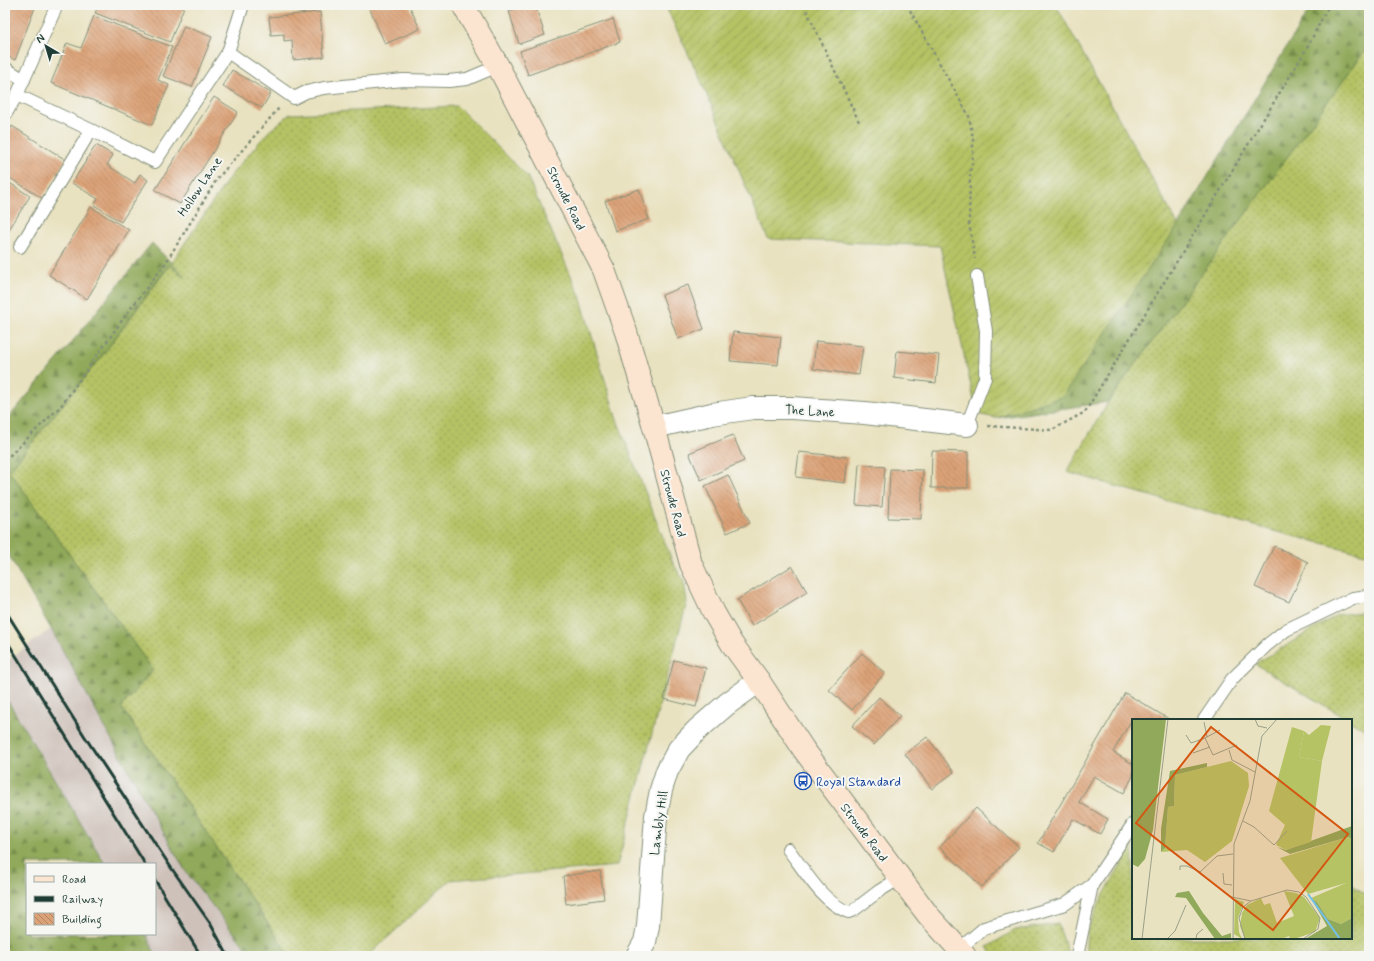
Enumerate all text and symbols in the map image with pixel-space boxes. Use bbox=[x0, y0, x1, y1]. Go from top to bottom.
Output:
north arrow bbox=[26, 26, 66, 66]
text: N bbox=[33, 31, 48, 47]
street label: Hollow Lane bbox=[174, 154, 226, 220]
street label: Stroude Road bbox=[542, 164, 589, 233]
street label: The Lane bbox=[785, 402, 835, 421]
street label: Stroude Road bbox=[655, 468, 690, 539]
inset map bbox=[1132, 719, 1352, 939]
bus stop icon: Royal Standard bbox=[793, 771, 813, 791]
place label: Royal Standard bbox=[816, 774, 901, 791]
street label: Lambly Hill bbox=[647, 790, 672, 857]
street label: Stroude Road bbox=[836, 800, 891, 866]
legend bbox=[26, 863, 156, 935]
text: Road bbox=[62, 872, 86, 888]
text: Railway bbox=[62, 892, 104, 908]
text: Building bbox=[62, 912, 102, 929]

